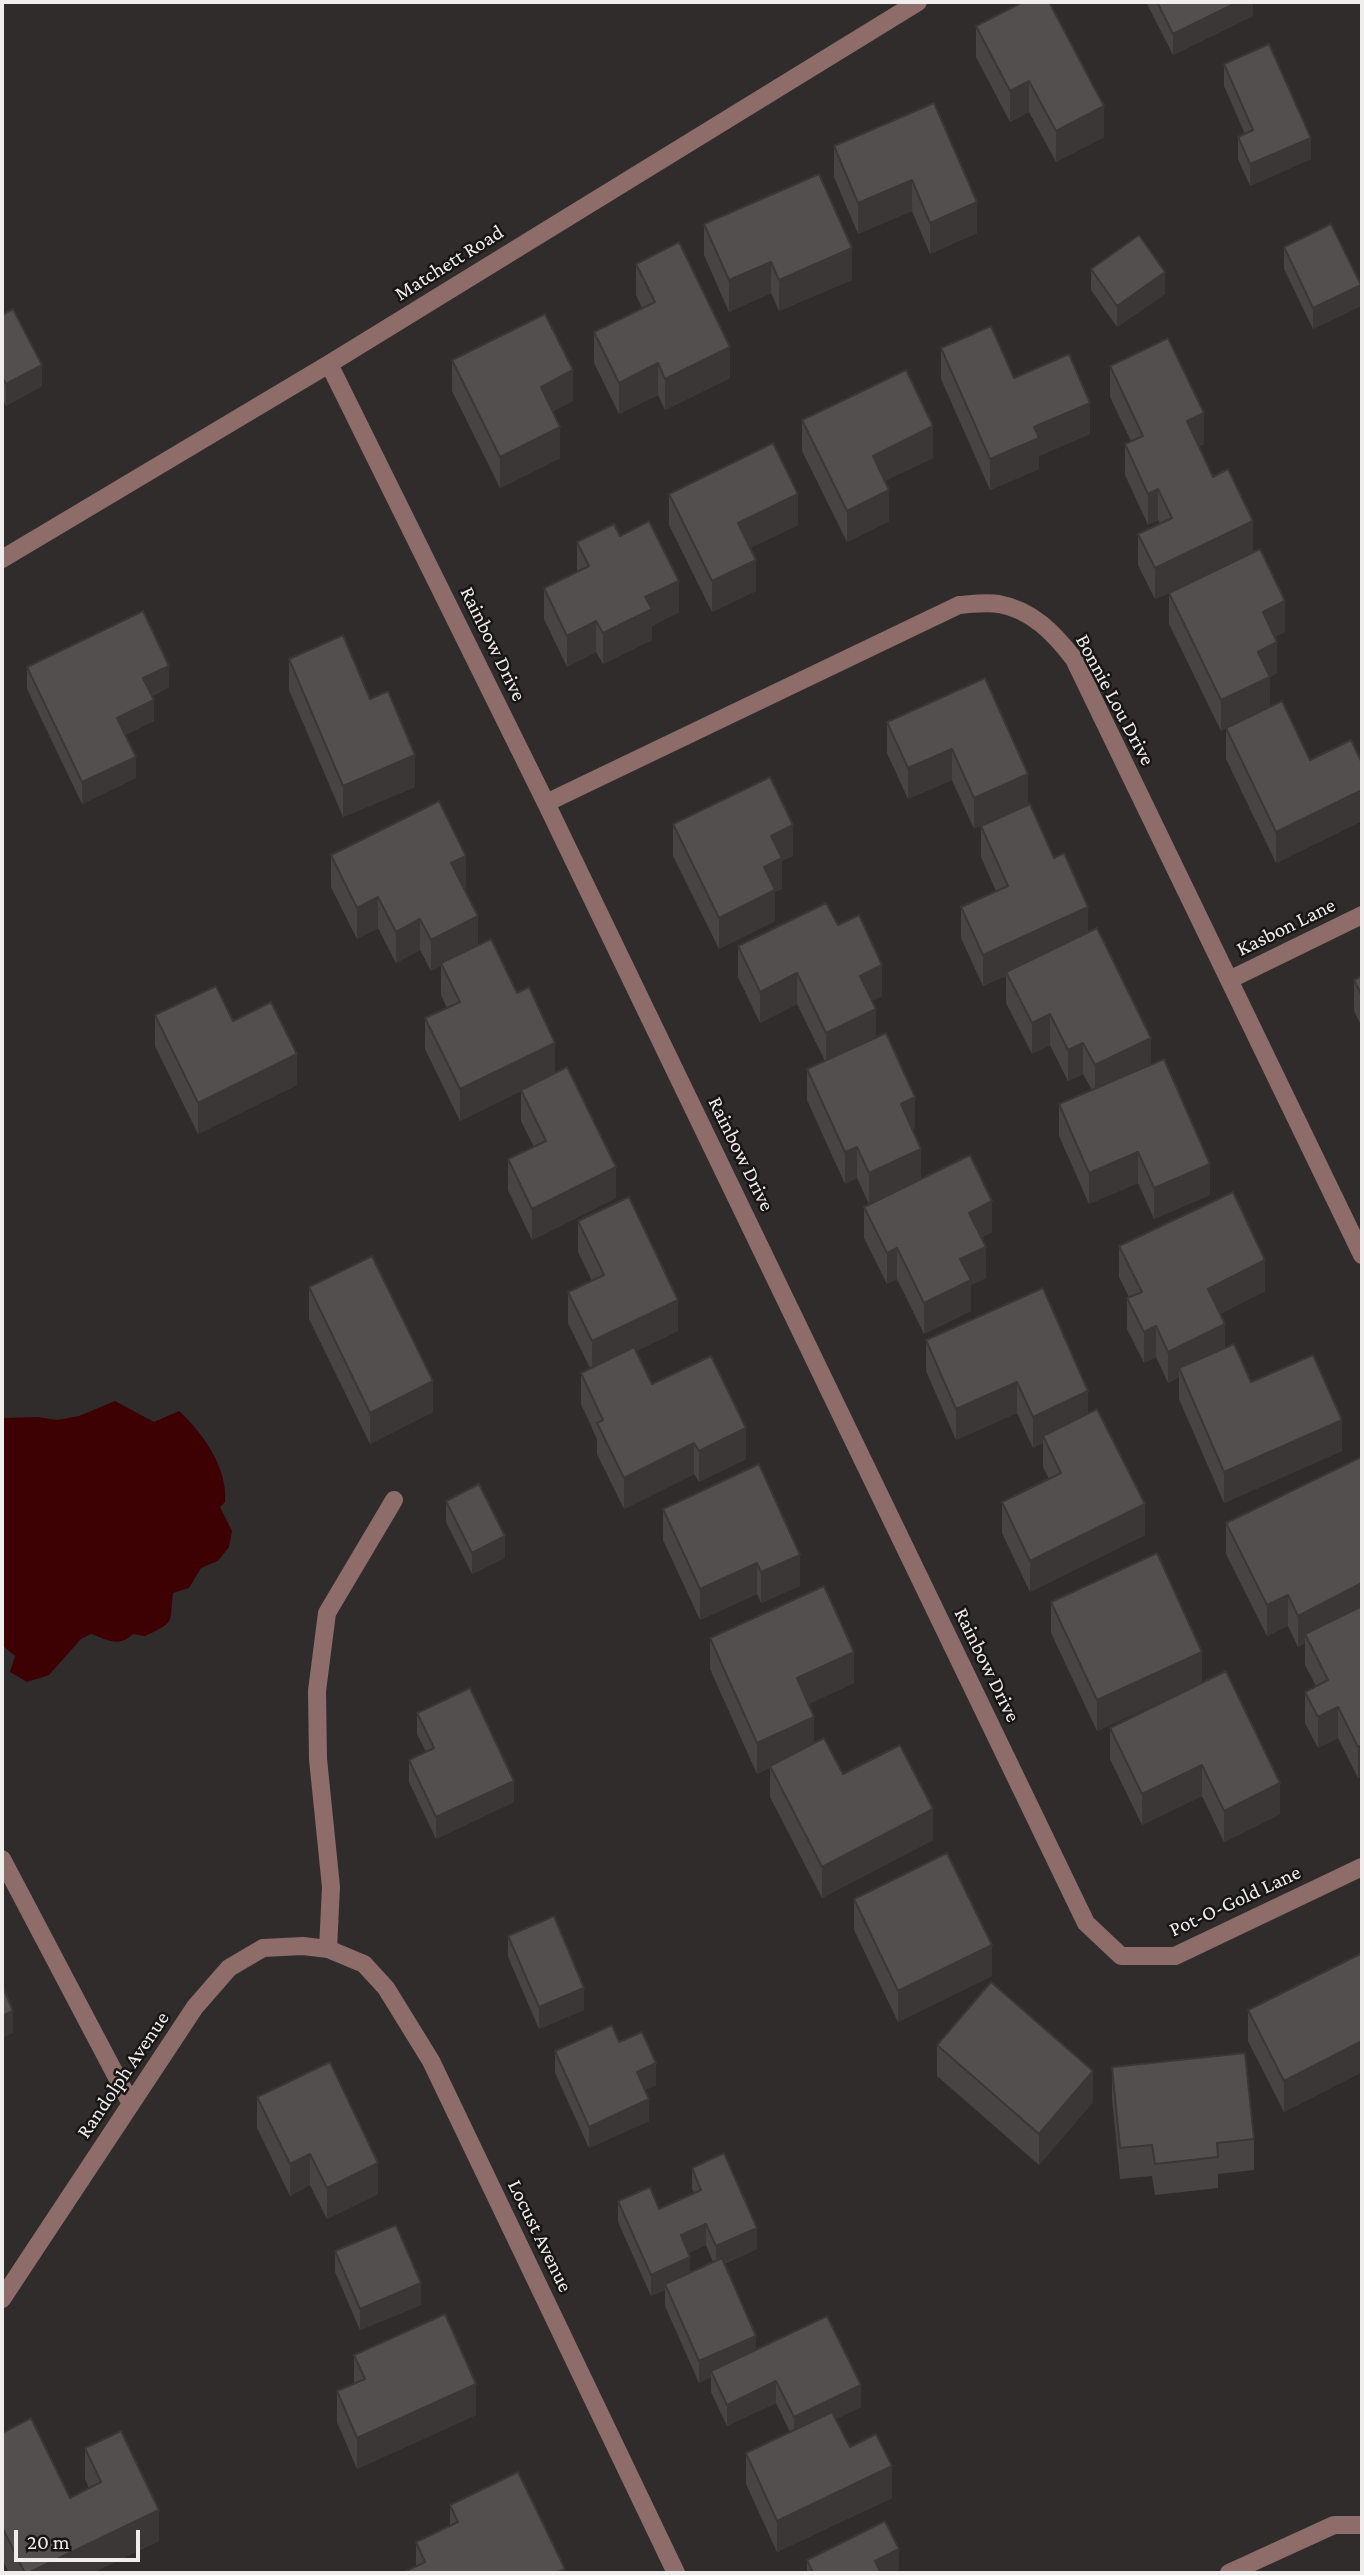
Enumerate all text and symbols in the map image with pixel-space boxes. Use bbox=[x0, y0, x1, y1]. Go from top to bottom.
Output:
street label: Matchett Road bbox=[390, 220, 508, 306]
street label: Rainbow Drive bbox=[454, 583, 532, 705]
street label: Bonnie Lou Drive bbox=[1070, 630, 1160, 770]
street label: Kasbon Lane bbox=[1232, 892, 1340, 962]
street label: Rainbow Drive bbox=[702, 1093, 780, 1215]
street label: Rainbow Drive bbox=[948, 1604, 1026, 1726]
street label: Pot-O-Gold Lane bbox=[1165, 1860, 1305, 1942]
street label: Randolph Avenue bbox=[71, 2007, 175, 2143]
street label: Locust Avenue bbox=[502, 2176, 578, 2296]
scale bar bbox=[18, 2516, 144, 2560]
text: 20 m bbox=[27, 2530, 70, 2554]

